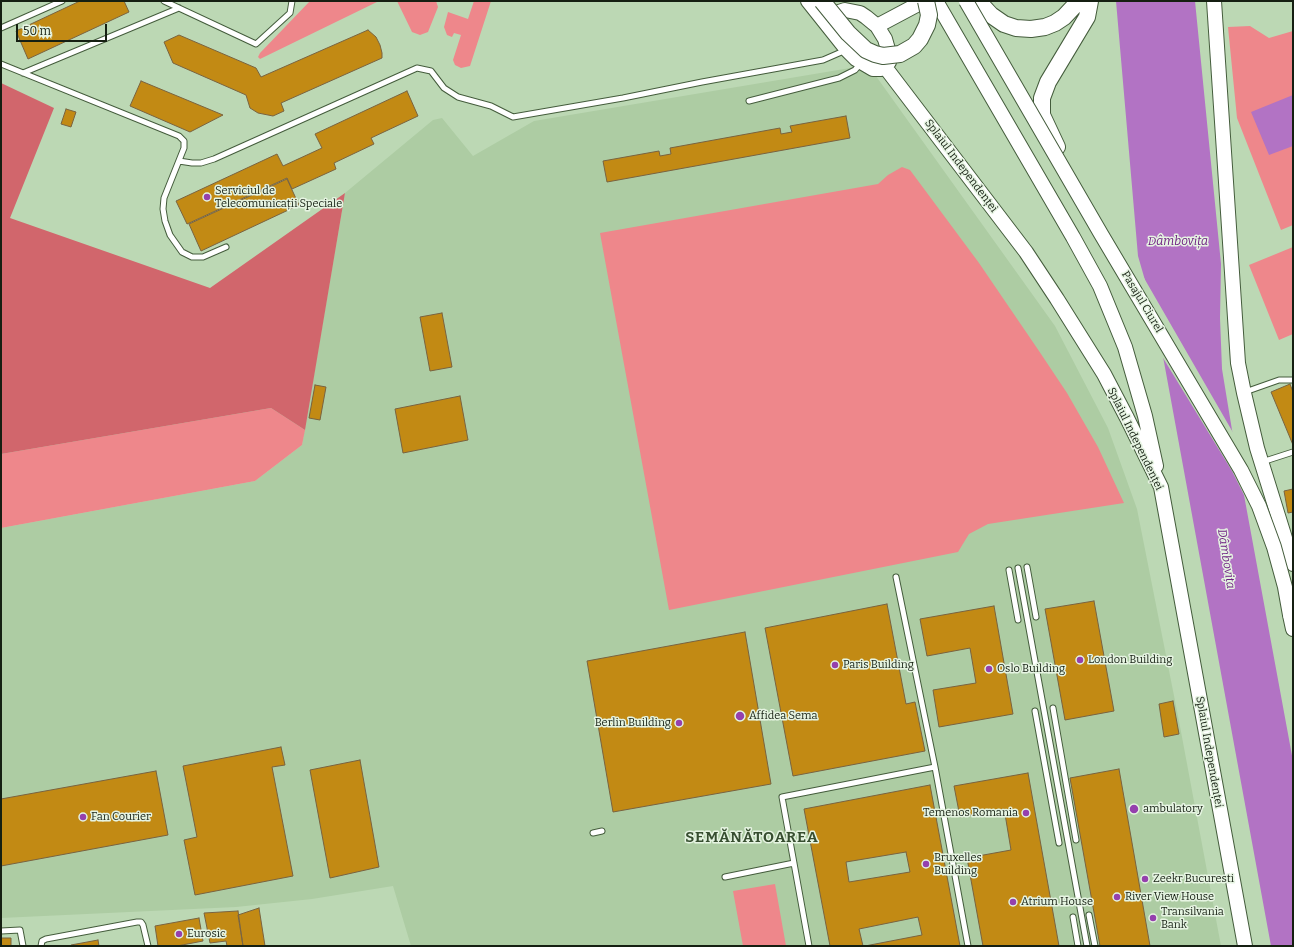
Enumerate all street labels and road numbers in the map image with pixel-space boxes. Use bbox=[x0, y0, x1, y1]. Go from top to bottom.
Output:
street label: Splaiul Independenței bbox=[922, 117, 1000, 215]
street label: Pasajul Ciurel bbox=[1118, 269, 1166, 335]
street label: Splaiul Independenței bbox=[1104, 385, 1166, 493]
street label: Splaiul Independenței bbox=[1193, 695, 1225, 809]

